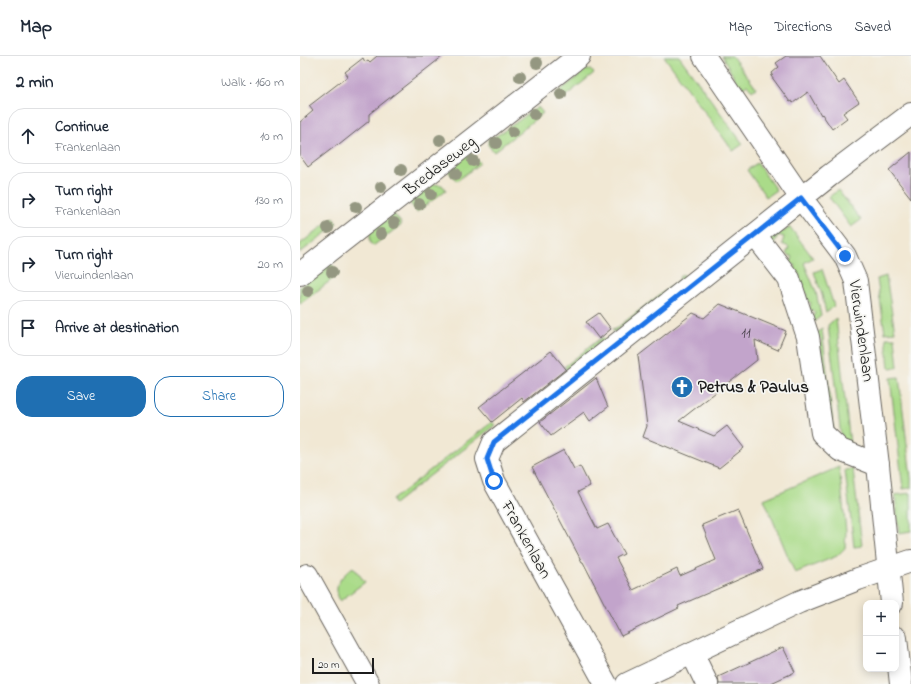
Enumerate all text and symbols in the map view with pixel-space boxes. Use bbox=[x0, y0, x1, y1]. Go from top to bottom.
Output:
text: Map bbox=[20, 14, 52, 41]
text: Map bbox=[729, 17, 752, 38]
text: Directions bbox=[774, 17, 832, 38]
text: Saved bbox=[854, 17, 891, 38]
text: 2 min bbox=[16, 70, 53, 95]
text: Walk · 160 m bbox=[221, 73, 284, 92]
text: Continue bbox=[55, 116, 109, 138]
icon: ahead bbox=[17, 125, 39, 147]
text: 10 m bbox=[260, 127, 283, 146]
street label: Bredaseweg bbox=[398, 130, 483, 204]
text: Frankenlaan bbox=[55, 138, 120, 157]
text: Turn right bbox=[55, 180, 113, 202]
icon: right bbox=[17, 189, 39, 211]
text: 130 m bbox=[255, 191, 283, 210]
text: Frankenlaan bbox=[55, 202, 120, 221]
text: Turn right bbox=[55, 244, 113, 266]
route end bbox=[836, 247, 854, 265]
icon: right bbox=[17, 253, 39, 275]
text: 20 m bbox=[258, 255, 283, 274]
text: Vierwindenlaan bbox=[55, 266, 133, 285]
street label: Vierwindenlaan bbox=[841, 278, 881, 384]
icon: arrive bbox=[17, 317, 39, 339]
text: Arrive at destination bbox=[55, 317, 179, 339]
house number: 11 bbox=[741, 322, 751, 344]
church icon: Petrus & Paulus bbox=[669, 374, 695, 400]
place label: Petrus & Paulus bbox=[698, 375, 809, 400]
button: Save bbox=[16, 376, 146, 417]
button: Share bbox=[154, 376, 284, 417]
route start bbox=[485, 472, 503, 490]
street label: Frankenlaan bbox=[494, 496, 558, 583]
map controls bbox=[863, 600, 899, 672]
button: + bbox=[863, 600, 899, 636]
button: − bbox=[863, 636, 899, 672]
scale bar bbox=[312, 656, 374, 675]
text: 20 m bbox=[318, 657, 340, 673]

